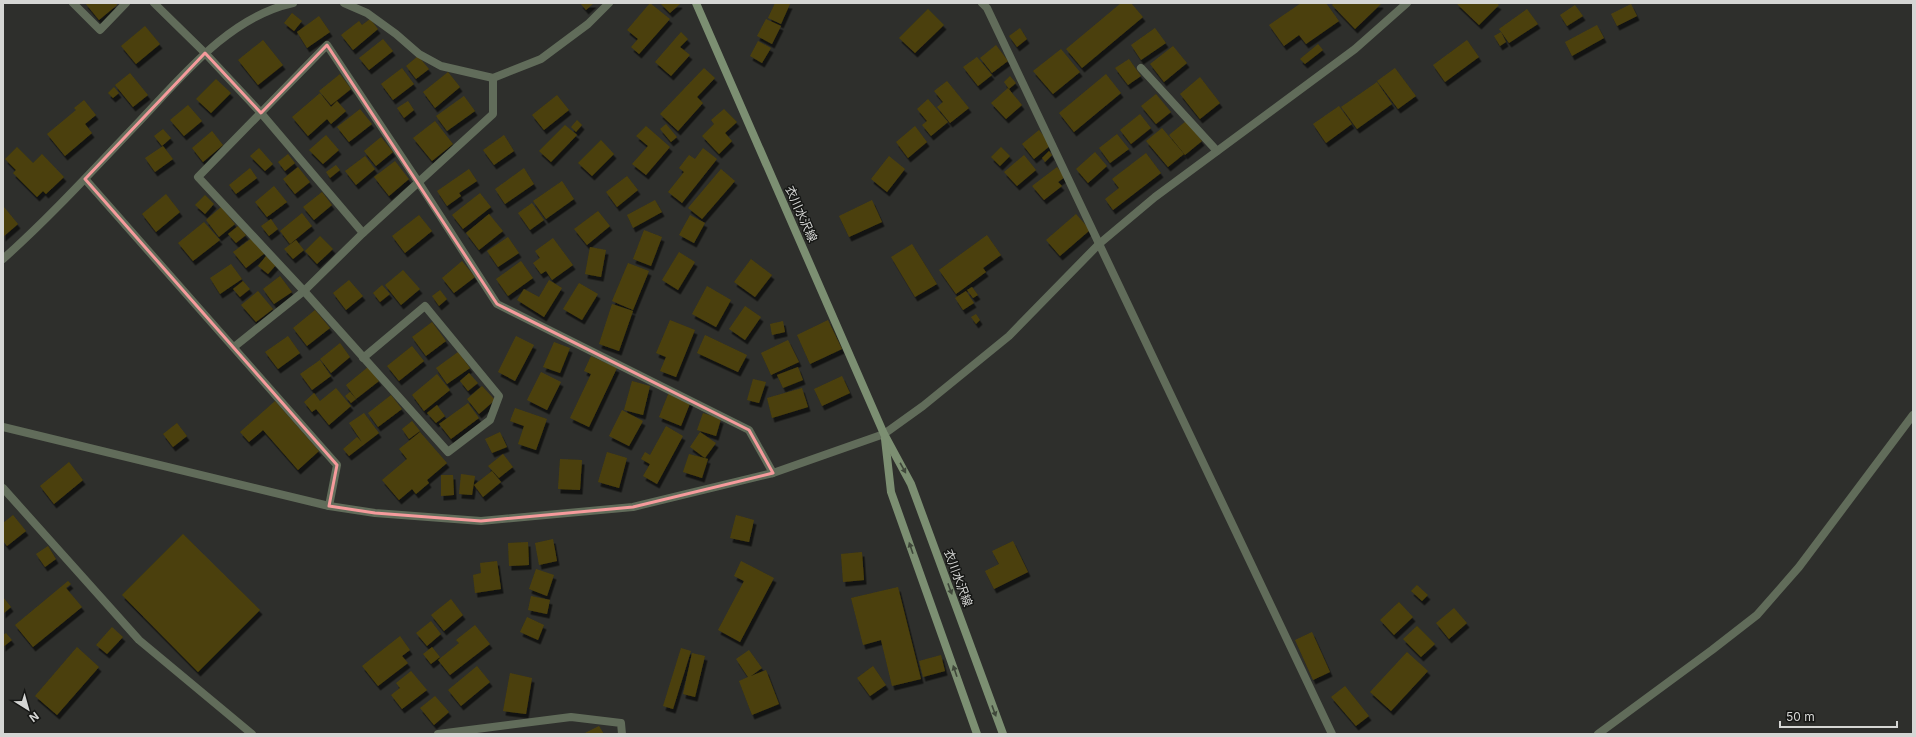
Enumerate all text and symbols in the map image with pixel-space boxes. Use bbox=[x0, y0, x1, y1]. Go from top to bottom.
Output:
street label: 衣川水沢線 bbox=[782, 183, 821, 244]
one-way arrow bbox=[899, 462, 906, 474]
one-way arrow bbox=[908, 542, 914, 554]
street label: 衣川水沢線 bbox=[941, 547, 976, 609]
one-way arrow bbox=[947, 584, 953, 596]
one-way arrow bbox=[951, 664, 957, 676]
north arrow bbox=[8, 689, 48, 729]
scale bar bbox=[1780, 703, 1897, 729]
one-way arrow bbox=[992, 706, 998, 718]
text: N bbox=[26, 709, 42, 725]
text: 50 m bbox=[1786, 709, 1815, 724]

